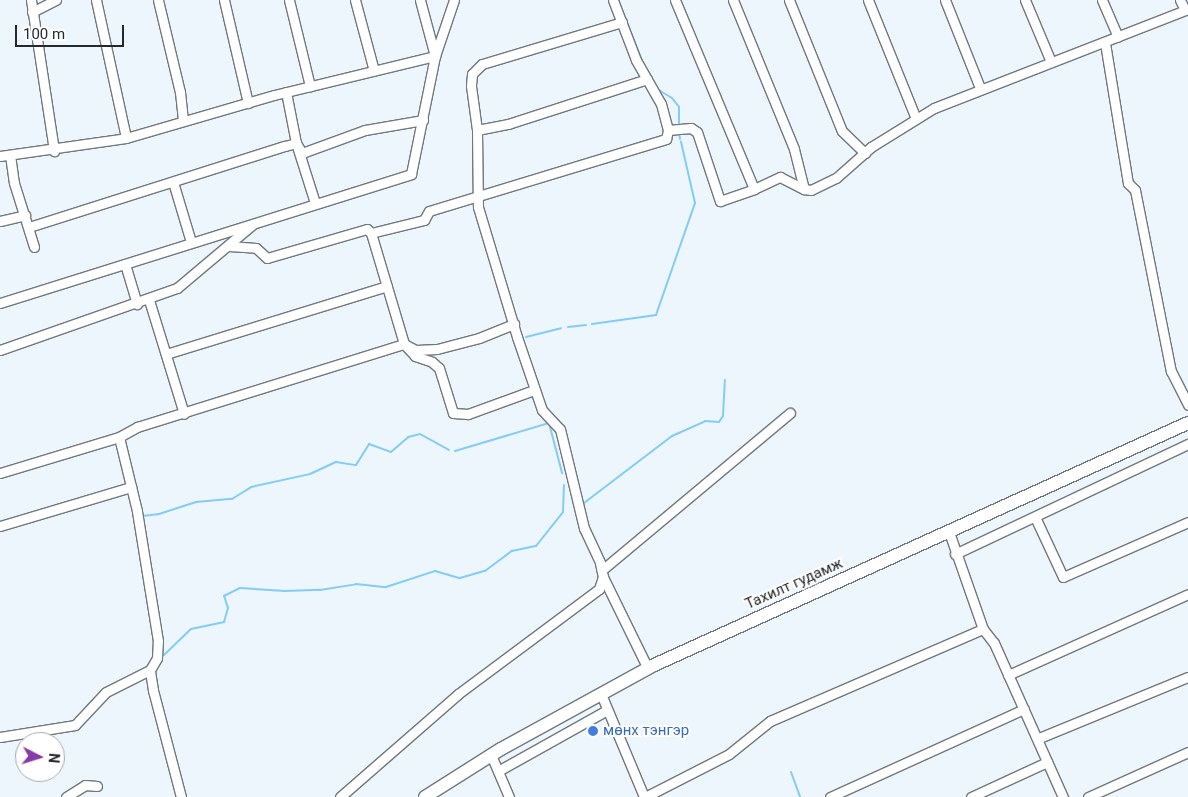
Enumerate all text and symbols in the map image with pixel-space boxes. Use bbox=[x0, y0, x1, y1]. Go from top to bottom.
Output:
scale bar bbox=[18, 15, 126, 47]
text: 100 m bbox=[23, 25, 65, 43]
street label: Тахилт гудамж bbox=[742, 554, 846, 614]
place label: мөнх тэнгэр bbox=[603, 722, 689, 740]
marker: мөнх тэнгэр bbox=[587, 725, 599, 737]
north arrow bbox=[15, 732, 65, 782]
text: N bbox=[46, 753, 62, 764]

